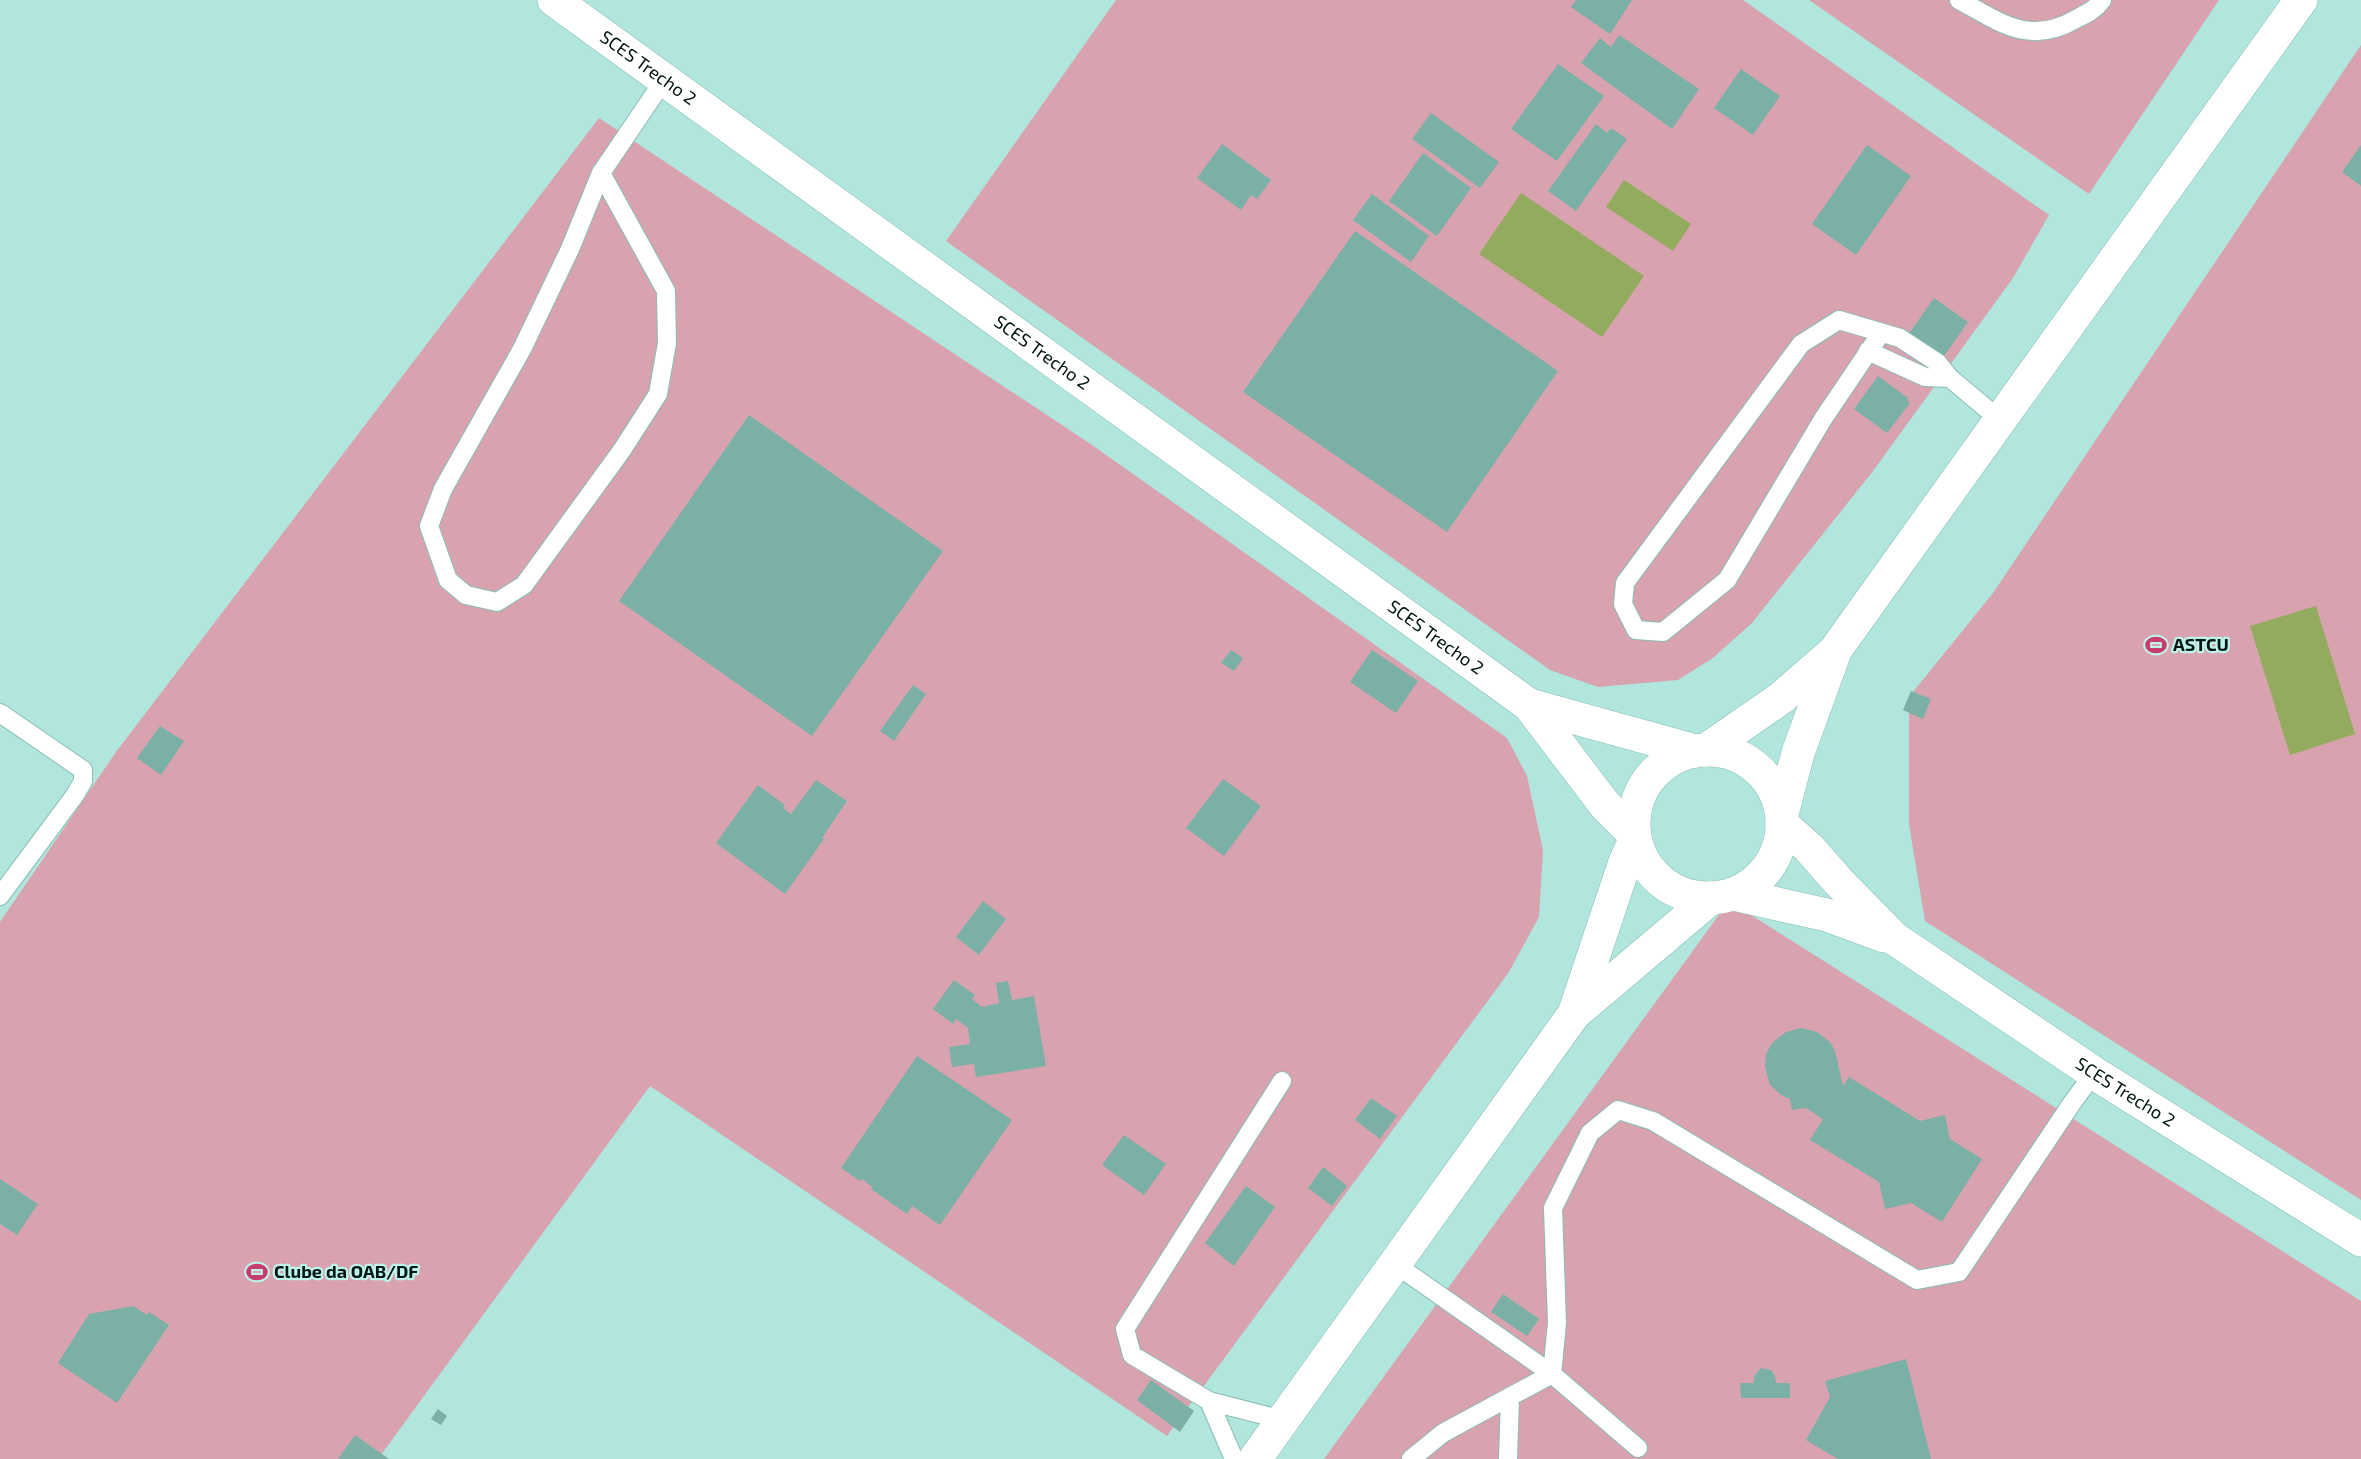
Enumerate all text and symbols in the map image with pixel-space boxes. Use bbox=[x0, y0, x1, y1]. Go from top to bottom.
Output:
street label: SCES Trecho 2 bbox=[596, 25, 701, 109]
street label: SCES Trecho 2 bbox=[990, 310, 1095, 394]
street label: SCES Trecho 2 bbox=[1384, 595, 1489, 679]
sports icon: ASTCU bbox=[2144, 633, 2168, 657]
place label: ASTCU bbox=[2173, 633, 2229, 655]
street label: SCES Trecho 2 bbox=[2072, 1052, 2180, 1131]
sports icon: Clube da OAB/DF bbox=[245, 1260, 269, 1284]
place label: Clube da OAB/DF bbox=[274, 1260, 418, 1282]

